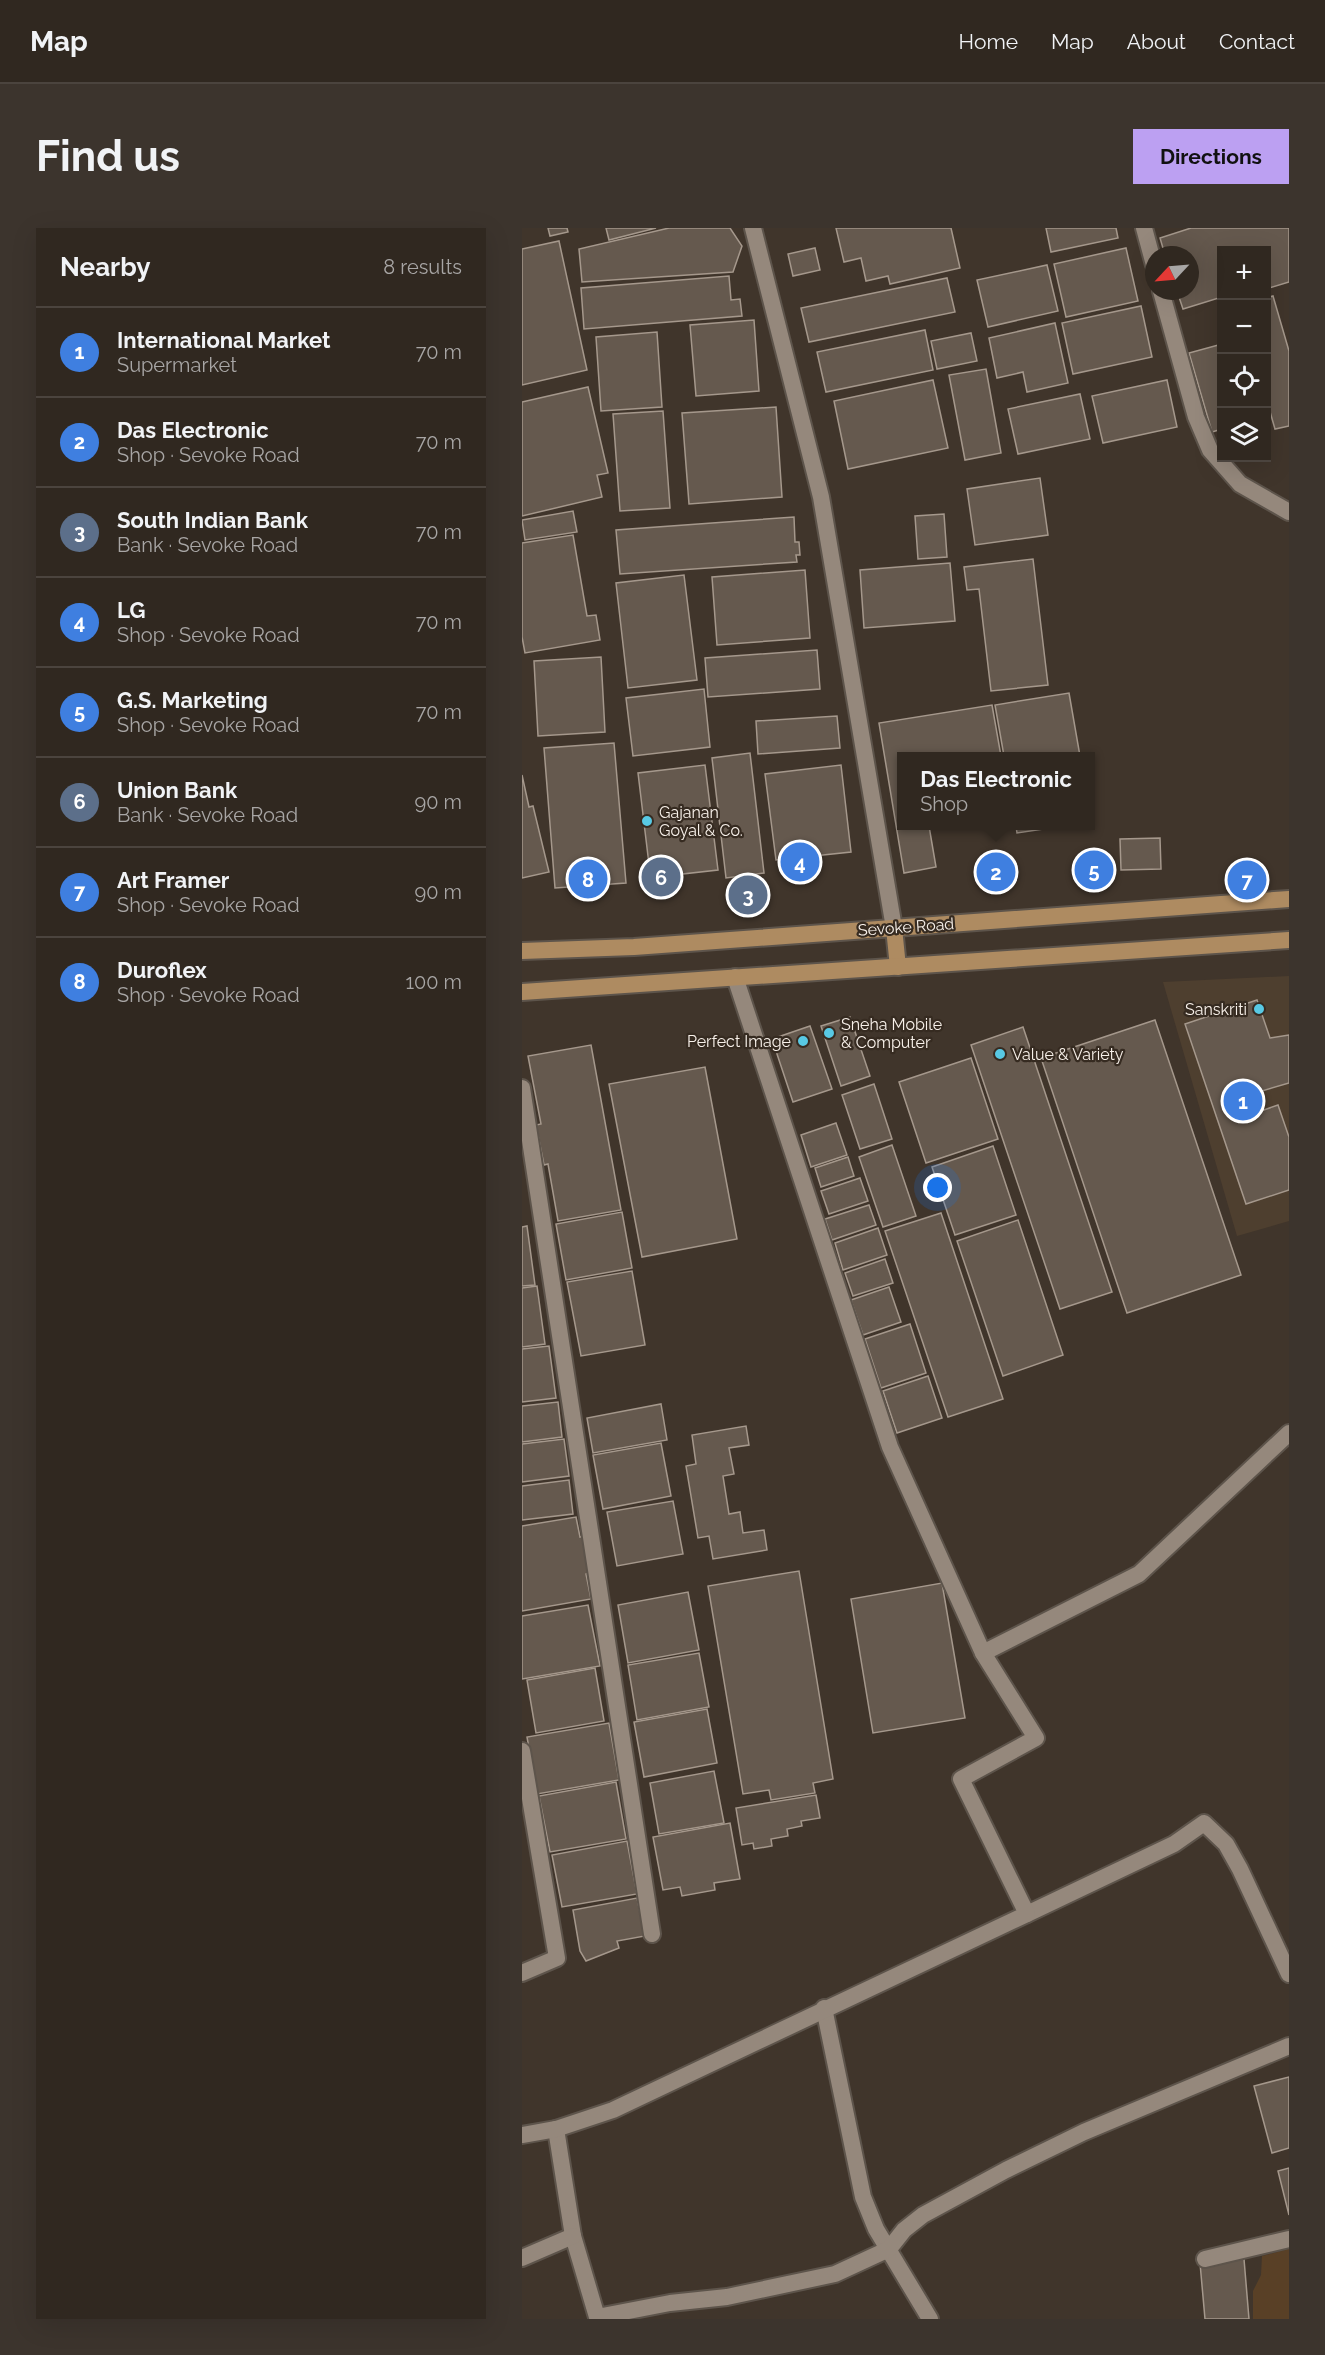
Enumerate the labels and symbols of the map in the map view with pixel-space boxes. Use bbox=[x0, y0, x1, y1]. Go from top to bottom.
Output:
north arrow bbox=[1145, 246, 1199, 300]
place label: Gajanan Goyal & Co. bbox=[659, 803, 743, 840]
marker: Gajanan Goyal & Co. bbox=[640, 814, 654, 828]
pin: 4 bbox=[780, 840, 820, 884]
pin: 5 bbox=[1074, 848, 1114, 892]
pin: 2 bbox=[976, 850, 1016, 894]
pin: 6 bbox=[642, 854, 680, 900]
pin: 8 bbox=[568, 856, 608, 902]
pin: 7 bbox=[1228, 858, 1266, 902]
pin: 3 bbox=[728, 872, 768, 918]
street label: Sevoke Road bbox=[857, 914, 955, 940]
place label: Sanskriti bbox=[1185, 1000, 1247, 1019]
marker: Sanskriti bbox=[1252, 1002, 1266, 1016]
place label: Sneha Mobile & Computer bbox=[841, 1015, 942, 1052]
marker: Sneha Mobile & Computer bbox=[822, 1026, 836, 1040]
place label: Perfect Image bbox=[687, 1032, 791, 1051]
marker: Perfect Image bbox=[796, 1034, 810, 1048]
place label: Value & Variety bbox=[1012, 1045, 1124, 1064]
marker: Value & Variety bbox=[993, 1047, 1007, 1061]
pin: 1 bbox=[1224, 1078, 1262, 1124]
your location bbox=[923, 1173, 952, 1202]

